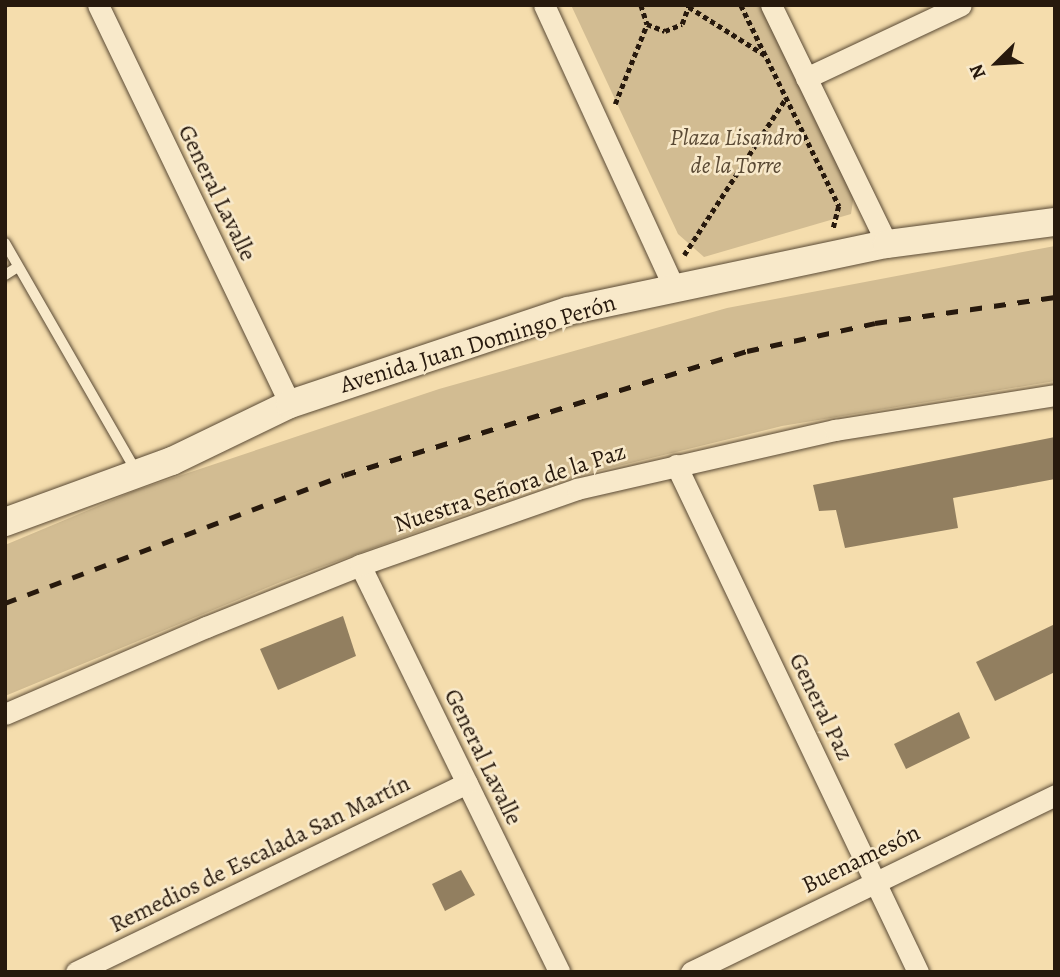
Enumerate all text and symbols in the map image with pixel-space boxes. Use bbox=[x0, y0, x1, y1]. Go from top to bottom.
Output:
north arrow bbox=[962, 28, 1032, 98]
text: N bbox=[963, 60, 993, 83]
street label: General Lavalle bbox=[172, 120, 262, 266]
park label: Plaza Lisandro de la Torre bbox=[670, 124, 802, 180]
street label: Avenida Juan Domingo Perón bbox=[337, 288, 619, 400]
street label: Nuestra Señora de la Paz bbox=[391, 437, 629, 539]
street label: General Paz bbox=[783, 649, 859, 765]
street label: General Lavalle bbox=[438, 684, 528, 830]
street label: Remedios de Escalada San Martín bbox=[105, 769, 415, 939]
street label: Buenamesón bbox=[797, 818, 925, 900]

